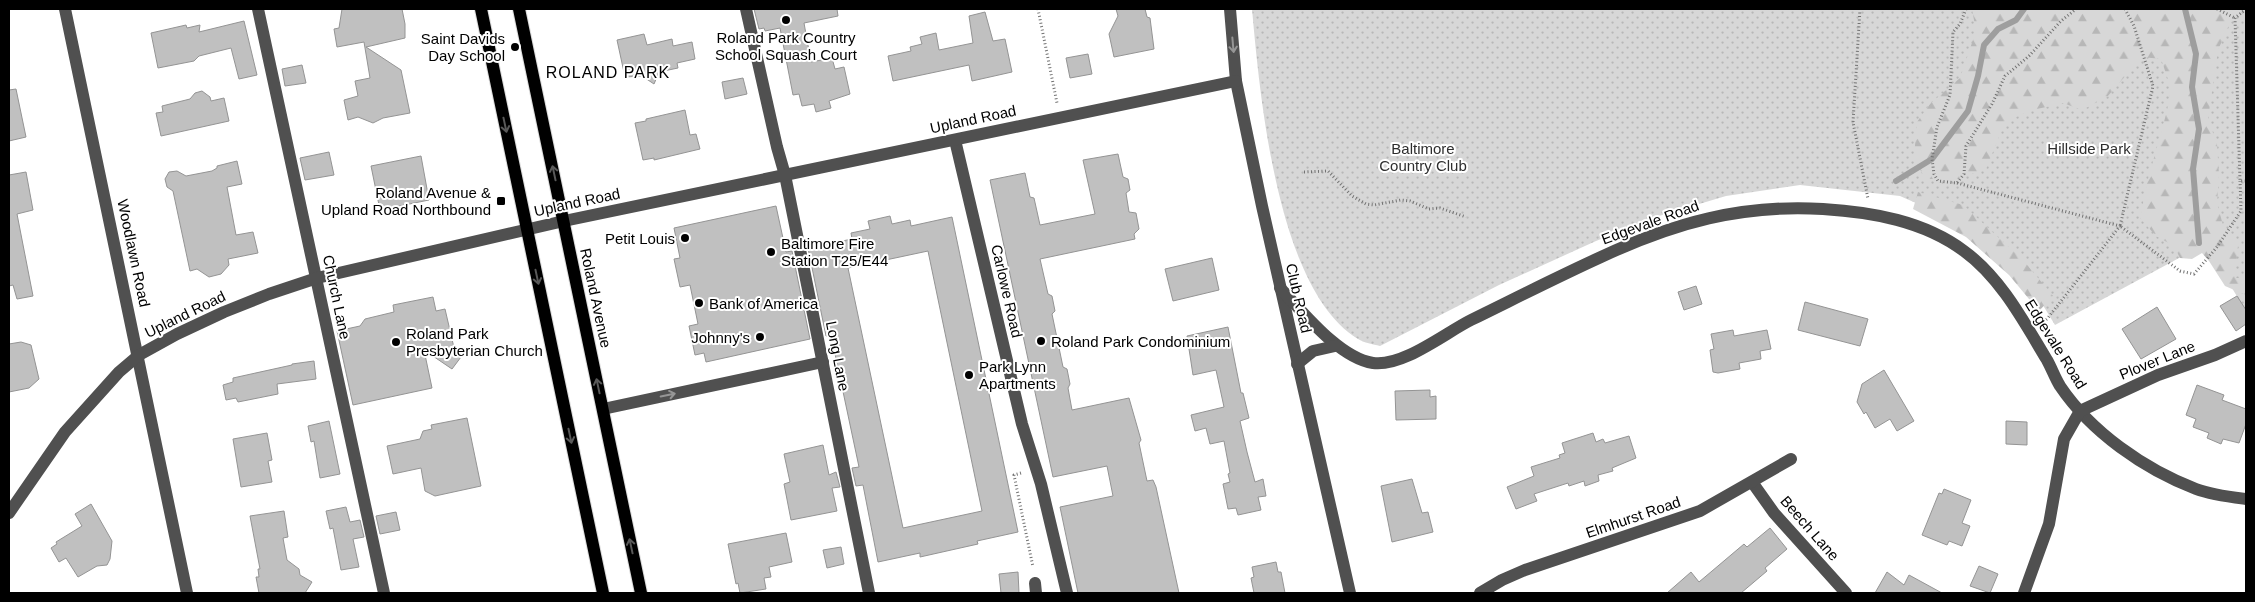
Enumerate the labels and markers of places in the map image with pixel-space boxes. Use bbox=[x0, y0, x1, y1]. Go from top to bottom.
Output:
marker: Roland Park Country School Squash Court bbox=[780, 14, 792, 26]
place label: Roland Park Country School Squash Court bbox=[715, 29, 858, 63]
place label: Saint Davids Day School bbox=[421, 30, 505, 64]
marker: Saint Davids Day School bbox=[509, 41, 521, 53]
place label: Roland Avenue & Upland Road Northbound bbox=[321, 184, 491, 218]
marker: Roland Avenue & Upland Road Northbound bbox=[495, 195, 507, 207]
place label: Petit Louis bbox=[605, 230, 675, 247]
marker: Petit Louis bbox=[679, 232, 691, 244]
place label: Baltimore Fire Station T25/E44 bbox=[781, 235, 888, 269]
marker: Baltimore Fire Station T25/E44 bbox=[765, 246, 777, 258]
place label: Bank of America bbox=[709, 295, 819, 312]
marker: Bank of America bbox=[693, 297, 705, 309]
place label: Roland Park Presbyterian Church bbox=[406, 325, 543, 359]
place label: Johnny's bbox=[691, 329, 750, 346]
marker: Johnny's bbox=[754, 331, 766, 343]
place label: Roland Park Condominium bbox=[1051, 333, 1230, 350]
marker: Roland Park Condominium bbox=[1035, 335, 1047, 347]
marker: Roland Park Presbyterian Church bbox=[390, 336, 402, 348]
place label: Park Lynn Apartments bbox=[979, 358, 1056, 392]
marker: Park Lynn Apartments bbox=[963, 369, 975, 381]

